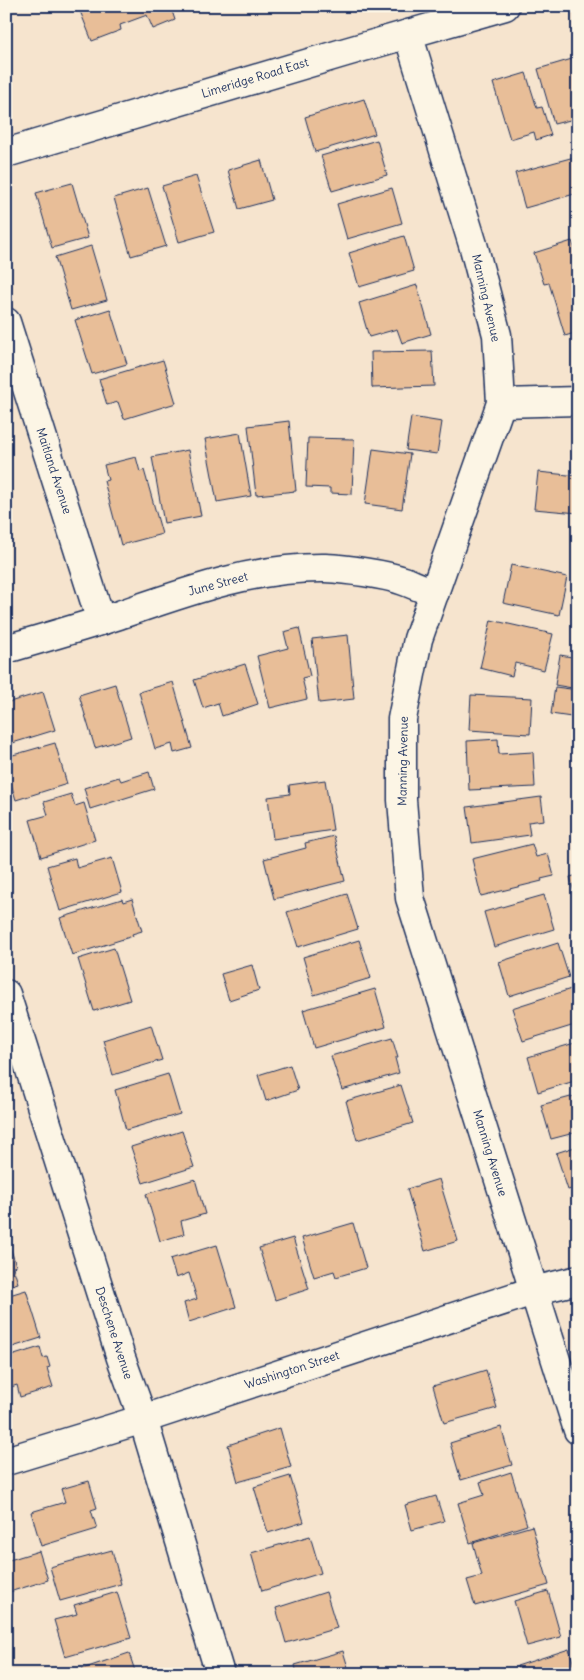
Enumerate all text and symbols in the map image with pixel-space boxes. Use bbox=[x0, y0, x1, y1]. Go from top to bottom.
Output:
street label: Limeridge Road East bbox=[200, 54, 310, 101]
street label: Manning Avenue bbox=[469, 252, 504, 343]
street label: Maitland Avenue bbox=[33, 426, 75, 516]
street label: June Street bbox=[186, 568, 249, 599]
street label: Manning Avenue bbox=[394, 716, 411, 806]
street label: Manning Avenue bbox=[470, 1108, 511, 1198]
street label: Deschene Avenue bbox=[92, 1285, 137, 1381]
street label: Washington Street bbox=[243, 1347, 341, 1392]

